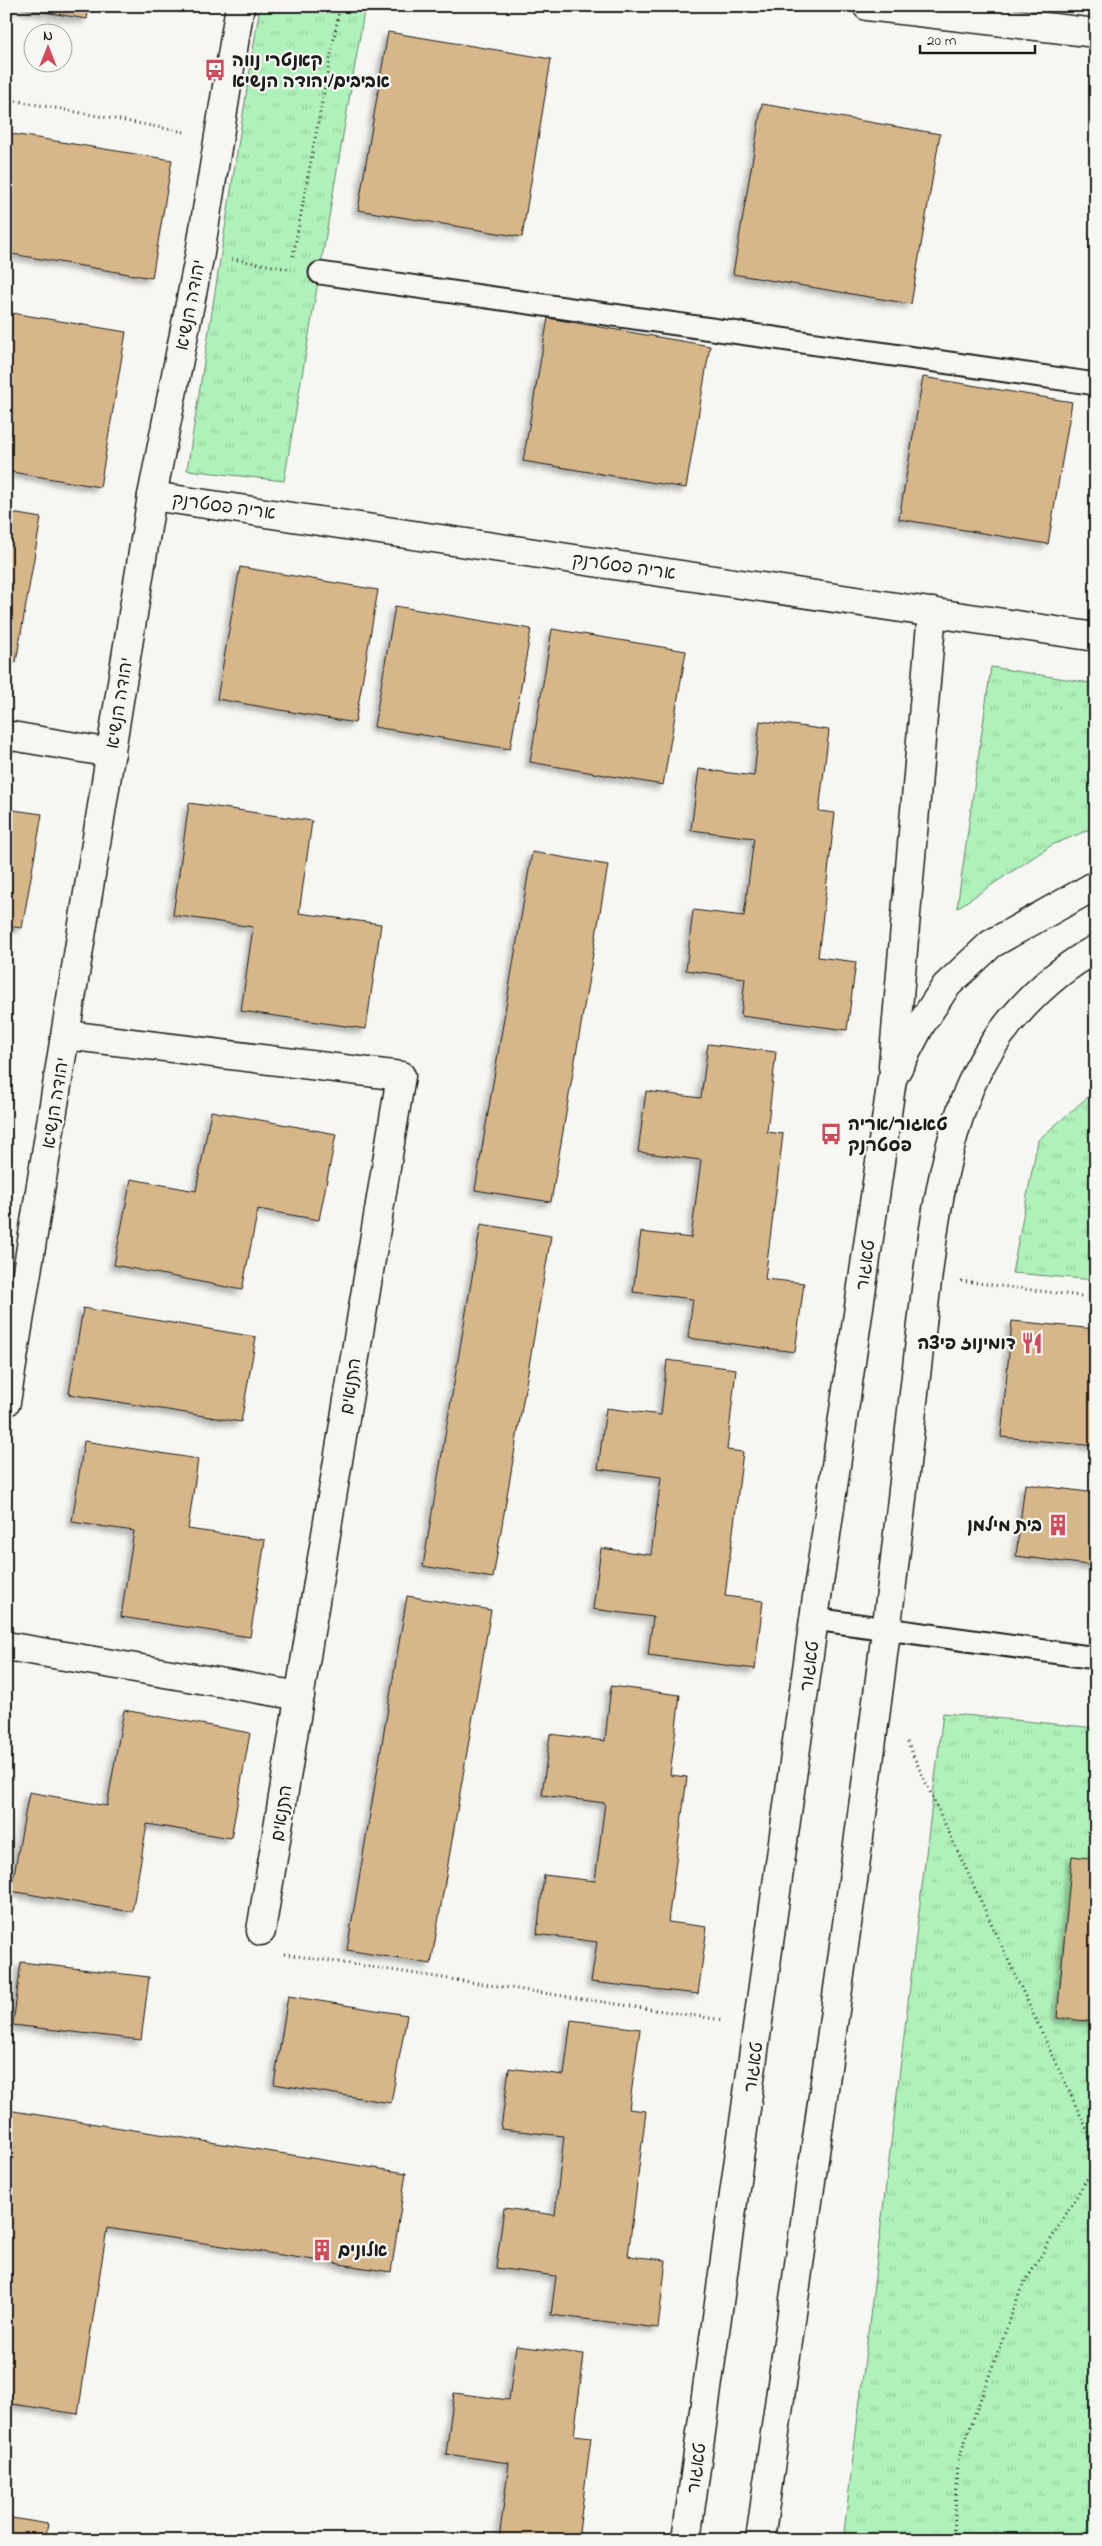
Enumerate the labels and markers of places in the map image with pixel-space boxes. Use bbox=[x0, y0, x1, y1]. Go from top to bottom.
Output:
place label: קאנטרי נווה אביבים/יהודה הנשיא bbox=[232, 49, 390, 96]
bus stop icon: קאנטרי נווה אביבים/יהודה הנשיא bbox=[202, 57, 228, 83]
place label: טאגור/אריה פסטרנק bbox=[848, 1113, 948, 1160]
bus stop icon: טאגור/אריה פסטרנק bbox=[818, 1121, 844, 1147]
restaurant icon: דומינוז פיצה bbox=[1019, 1330, 1045, 1356]
place label: דומינוז פיצה bbox=[917, 1332, 1016, 1358]
building icon: בית מילמן bbox=[1045, 1512, 1071, 1538]
place label: בית מילמן bbox=[967, 1514, 1042, 1540]
building icon: אלונים bbox=[309, 2237, 335, 2263]
place label: אלונים bbox=[338, 2239, 388, 2265]

